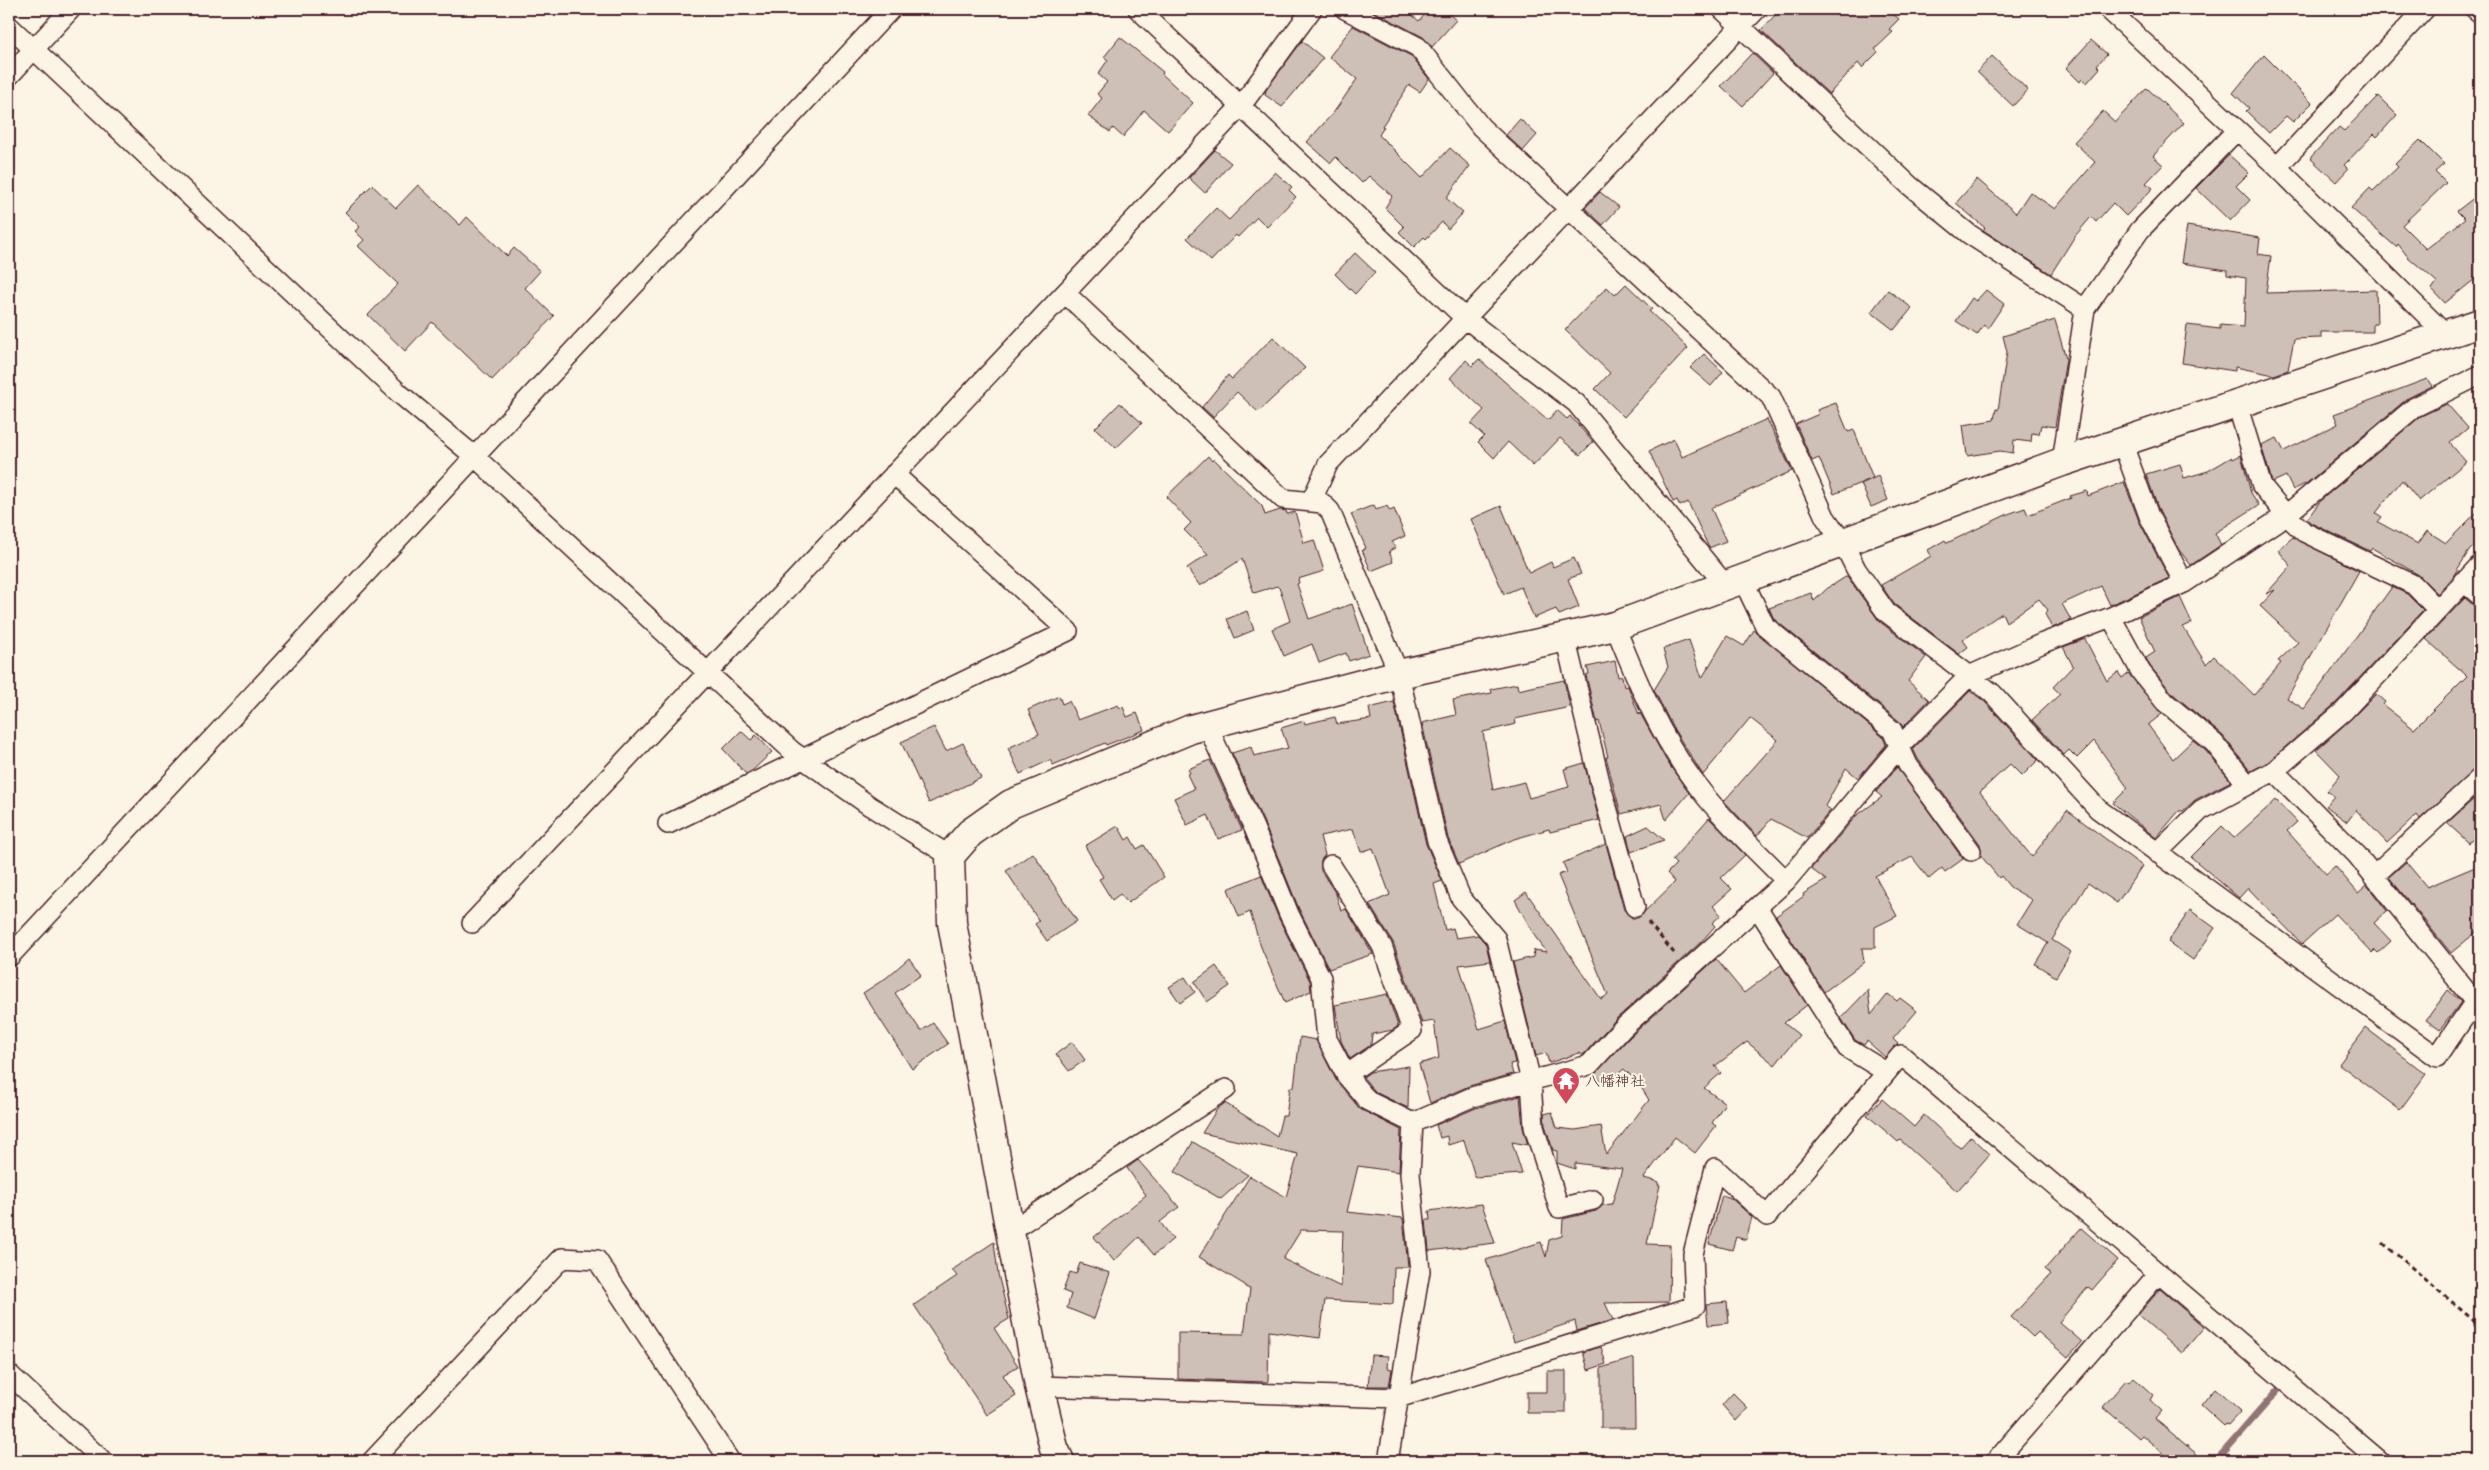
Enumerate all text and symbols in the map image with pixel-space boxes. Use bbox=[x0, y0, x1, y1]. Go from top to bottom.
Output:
temple icon: 八幡神社 bbox=[1551, 1066, 1581, 1105]
place label: 八幡神社 bbox=[1585, 1071, 1645, 1092]

